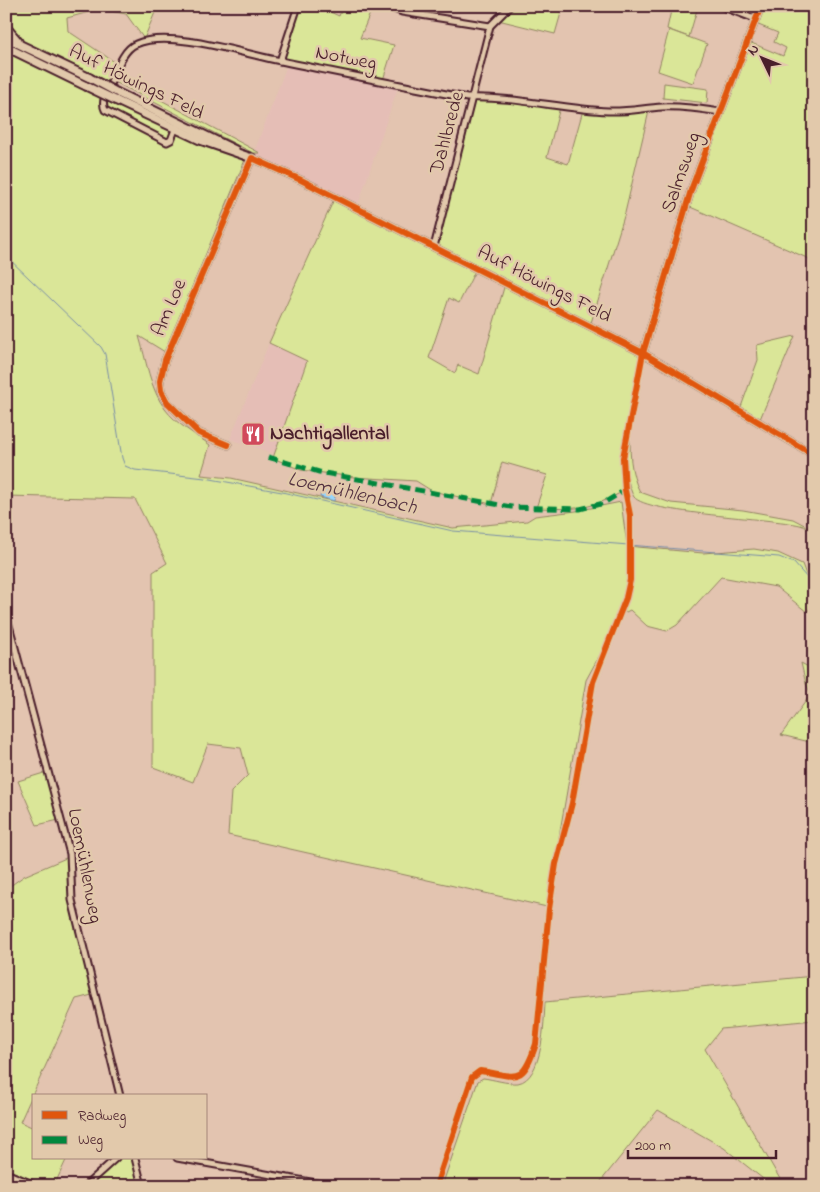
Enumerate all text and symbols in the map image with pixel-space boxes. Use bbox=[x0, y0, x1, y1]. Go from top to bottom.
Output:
north arrow bbox=[738, 32, 788, 82]
street label: Auf Höwings Feld bbox=[63, 38, 209, 129]
street label: Notweg bbox=[313, 39, 379, 80]
text: N bbox=[743, 40, 764, 61]
street label: Dahlbrede bbox=[423, 89, 473, 178]
street label: Salmsweg bbox=[655, 129, 710, 218]
street label: Auf Höwings Feld bbox=[471, 239, 616, 332]
street label: Am Loe bbox=[145, 275, 195, 341]
place label: Nachtigallental bbox=[270, 420, 389, 450]
restaurant icon: Nachtigallental bbox=[240, 421, 266, 447]
water label: Loemühlenbach bbox=[285, 465, 420, 524]
street label: Loemühlenweg bbox=[58, 806, 109, 926]
legend bbox=[32, 1094, 208, 1160]
text: Radweg bbox=[78, 1105, 126, 1128]
scale bar bbox=[628, 1127, 775, 1159]
text: Weg bbox=[78, 1129, 103, 1152]
text: 200 m bbox=[635, 1135, 671, 1157]

